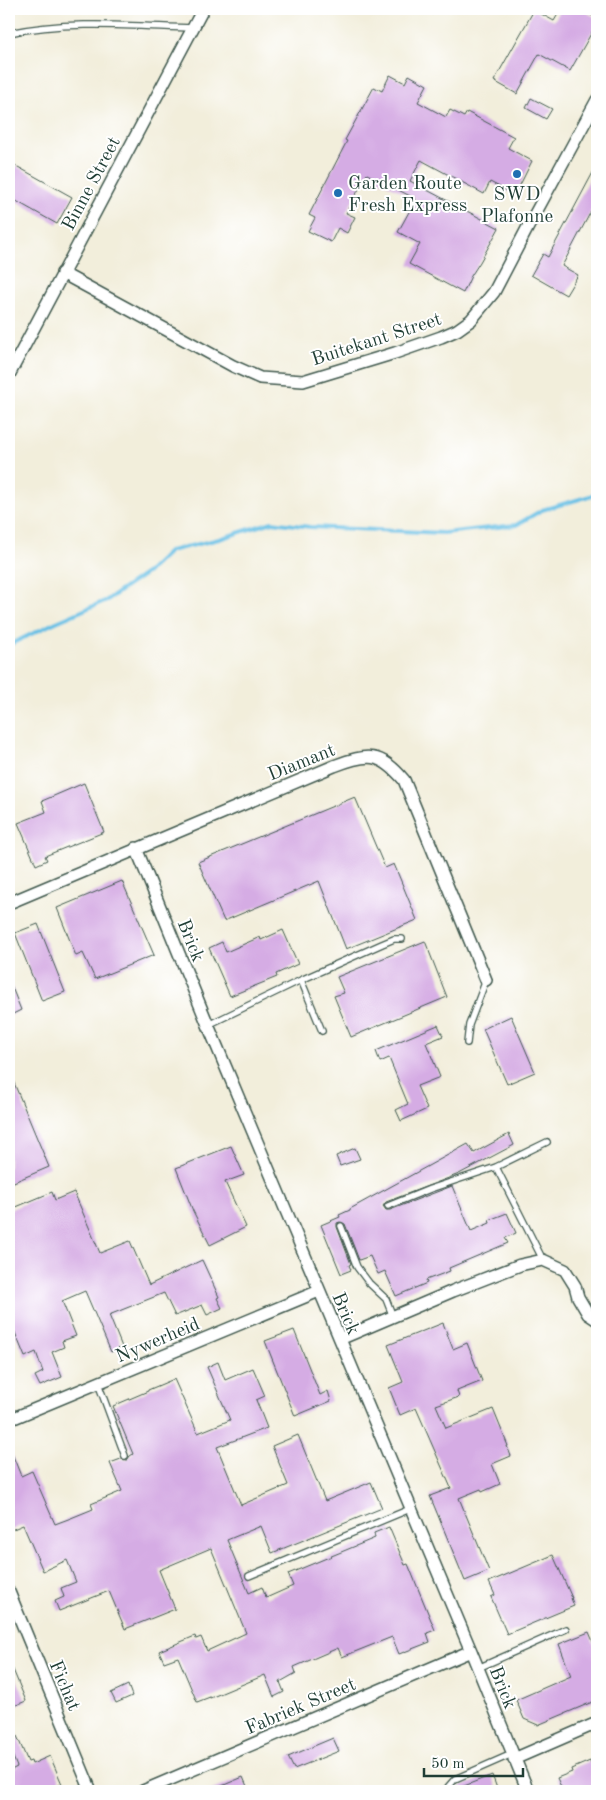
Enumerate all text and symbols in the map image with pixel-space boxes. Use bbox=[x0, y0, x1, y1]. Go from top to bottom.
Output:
street label: Binne Street bbox=[60, 134, 125, 234]
marker: SWD Plafonne bbox=[511, 168, 523, 180]
place label: Garden Route Fresh Express bbox=[348, 175, 467, 216]
place label: SWD Plafonne bbox=[481, 186, 553, 227]
marker: Garden Route Fresh Express bbox=[332, 187, 344, 199]
street label: Buitekant Street bbox=[309, 310, 444, 370]
street label: Diamant bbox=[266, 741, 338, 785]
street label: Brick bbox=[173, 917, 207, 965]
street label: Brick bbox=[327, 1290, 362, 1338]
street label: Nywerheid bbox=[113, 1315, 203, 1367]
street label: Fichat bbox=[45, 1658, 83, 1714]
street label: Brick bbox=[485, 1664, 519, 1712]
street label: Fabriek Street bbox=[243, 1676, 359, 1739]
scale bar bbox=[424, 1745, 522, 1777]
text: 50 m bbox=[431, 1757, 465, 1772]

